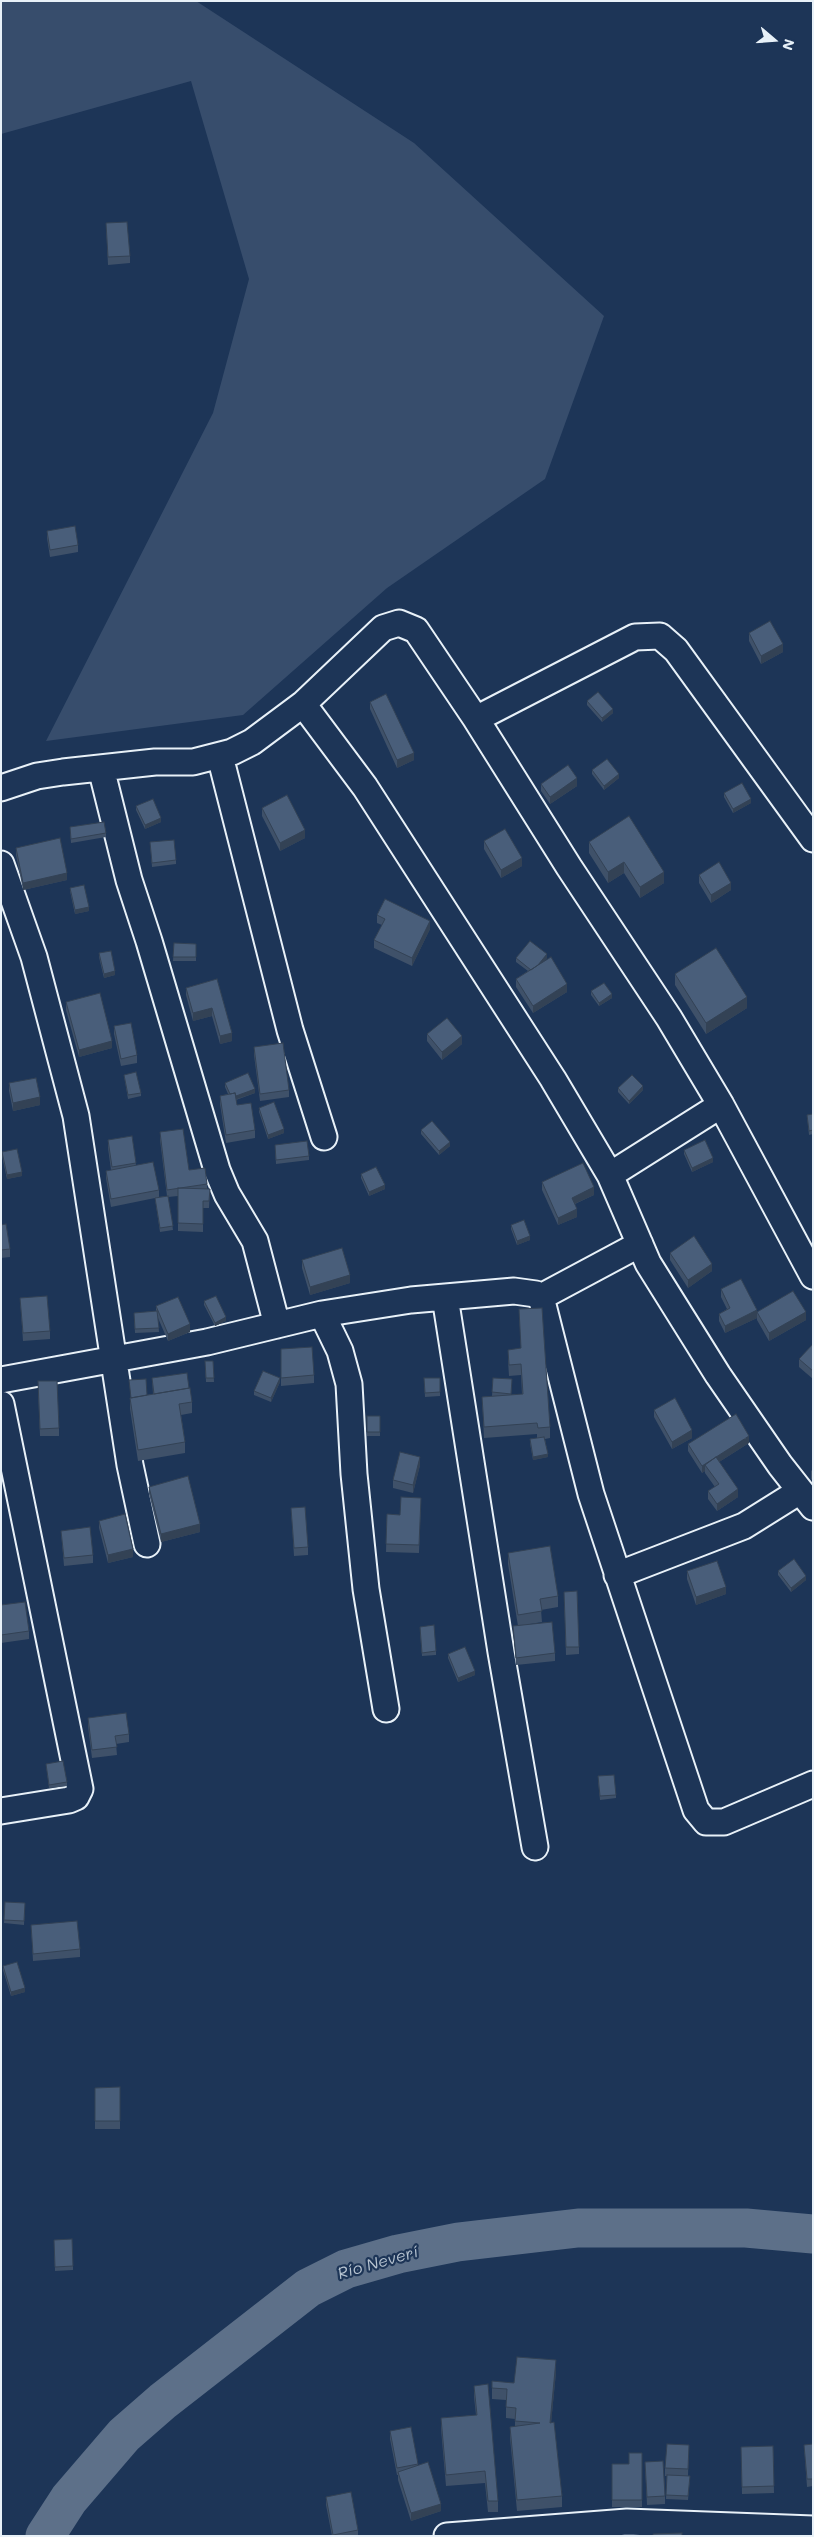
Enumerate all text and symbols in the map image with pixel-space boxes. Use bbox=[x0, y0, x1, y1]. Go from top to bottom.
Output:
north arrow bbox=[749, 15, 799, 65]
text: N bbox=[778, 37, 799, 53]
water label: Río Neverí bbox=[335, 2242, 421, 2284]

